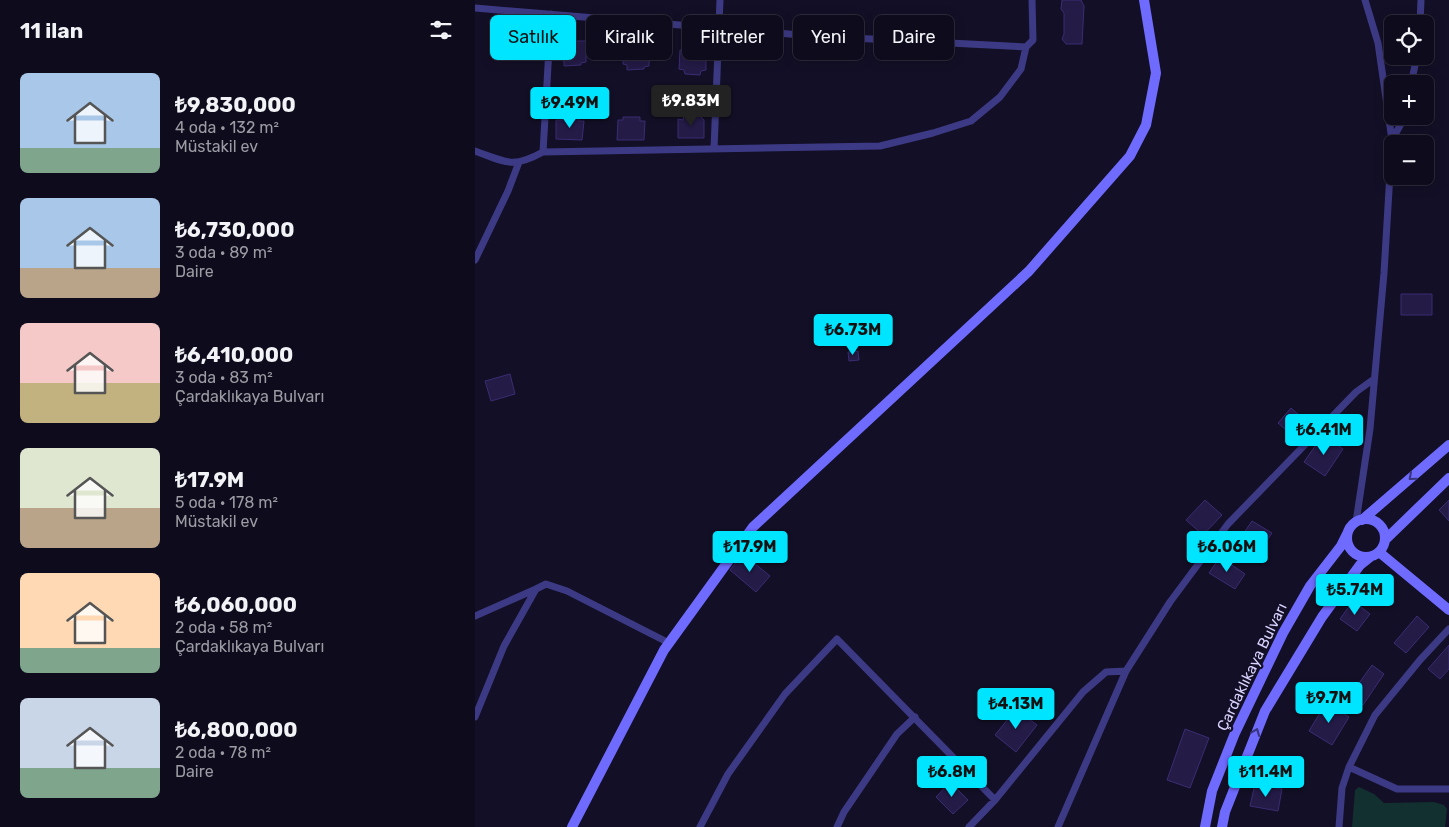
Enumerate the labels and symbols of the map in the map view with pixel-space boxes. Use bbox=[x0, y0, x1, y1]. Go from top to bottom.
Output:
pin: ₺9.83M bbox=[650, 84, 732, 127]
pin: ₺9.49M bbox=[529, 86, 611, 129]
pin: ₺6.73M bbox=[812, 314, 894, 356]
pin: ₺6.41M bbox=[1283, 414, 1365, 456]
one-way arrow bbox=[1409, 471, 1418, 480]
pin: ₺17.9M bbox=[709, 530, 791, 573]
pin: ₺6.06M bbox=[1186, 530, 1268, 573]
pin: ₺5.74M bbox=[1314, 574, 1396, 616]
street label: Çardaklıkaya Bulvarı bbox=[1213, 600, 1291, 734]
pin: ₺9.7M bbox=[1294, 682, 1364, 724]
pin: ₺4.13M bbox=[975, 688, 1057, 730]
one-way arrow bbox=[1250, 728, 1260, 737]
pin: ₺6.8M bbox=[917, 756, 987, 798]
pin: ₺11.4M bbox=[1225, 756, 1307, 798]

